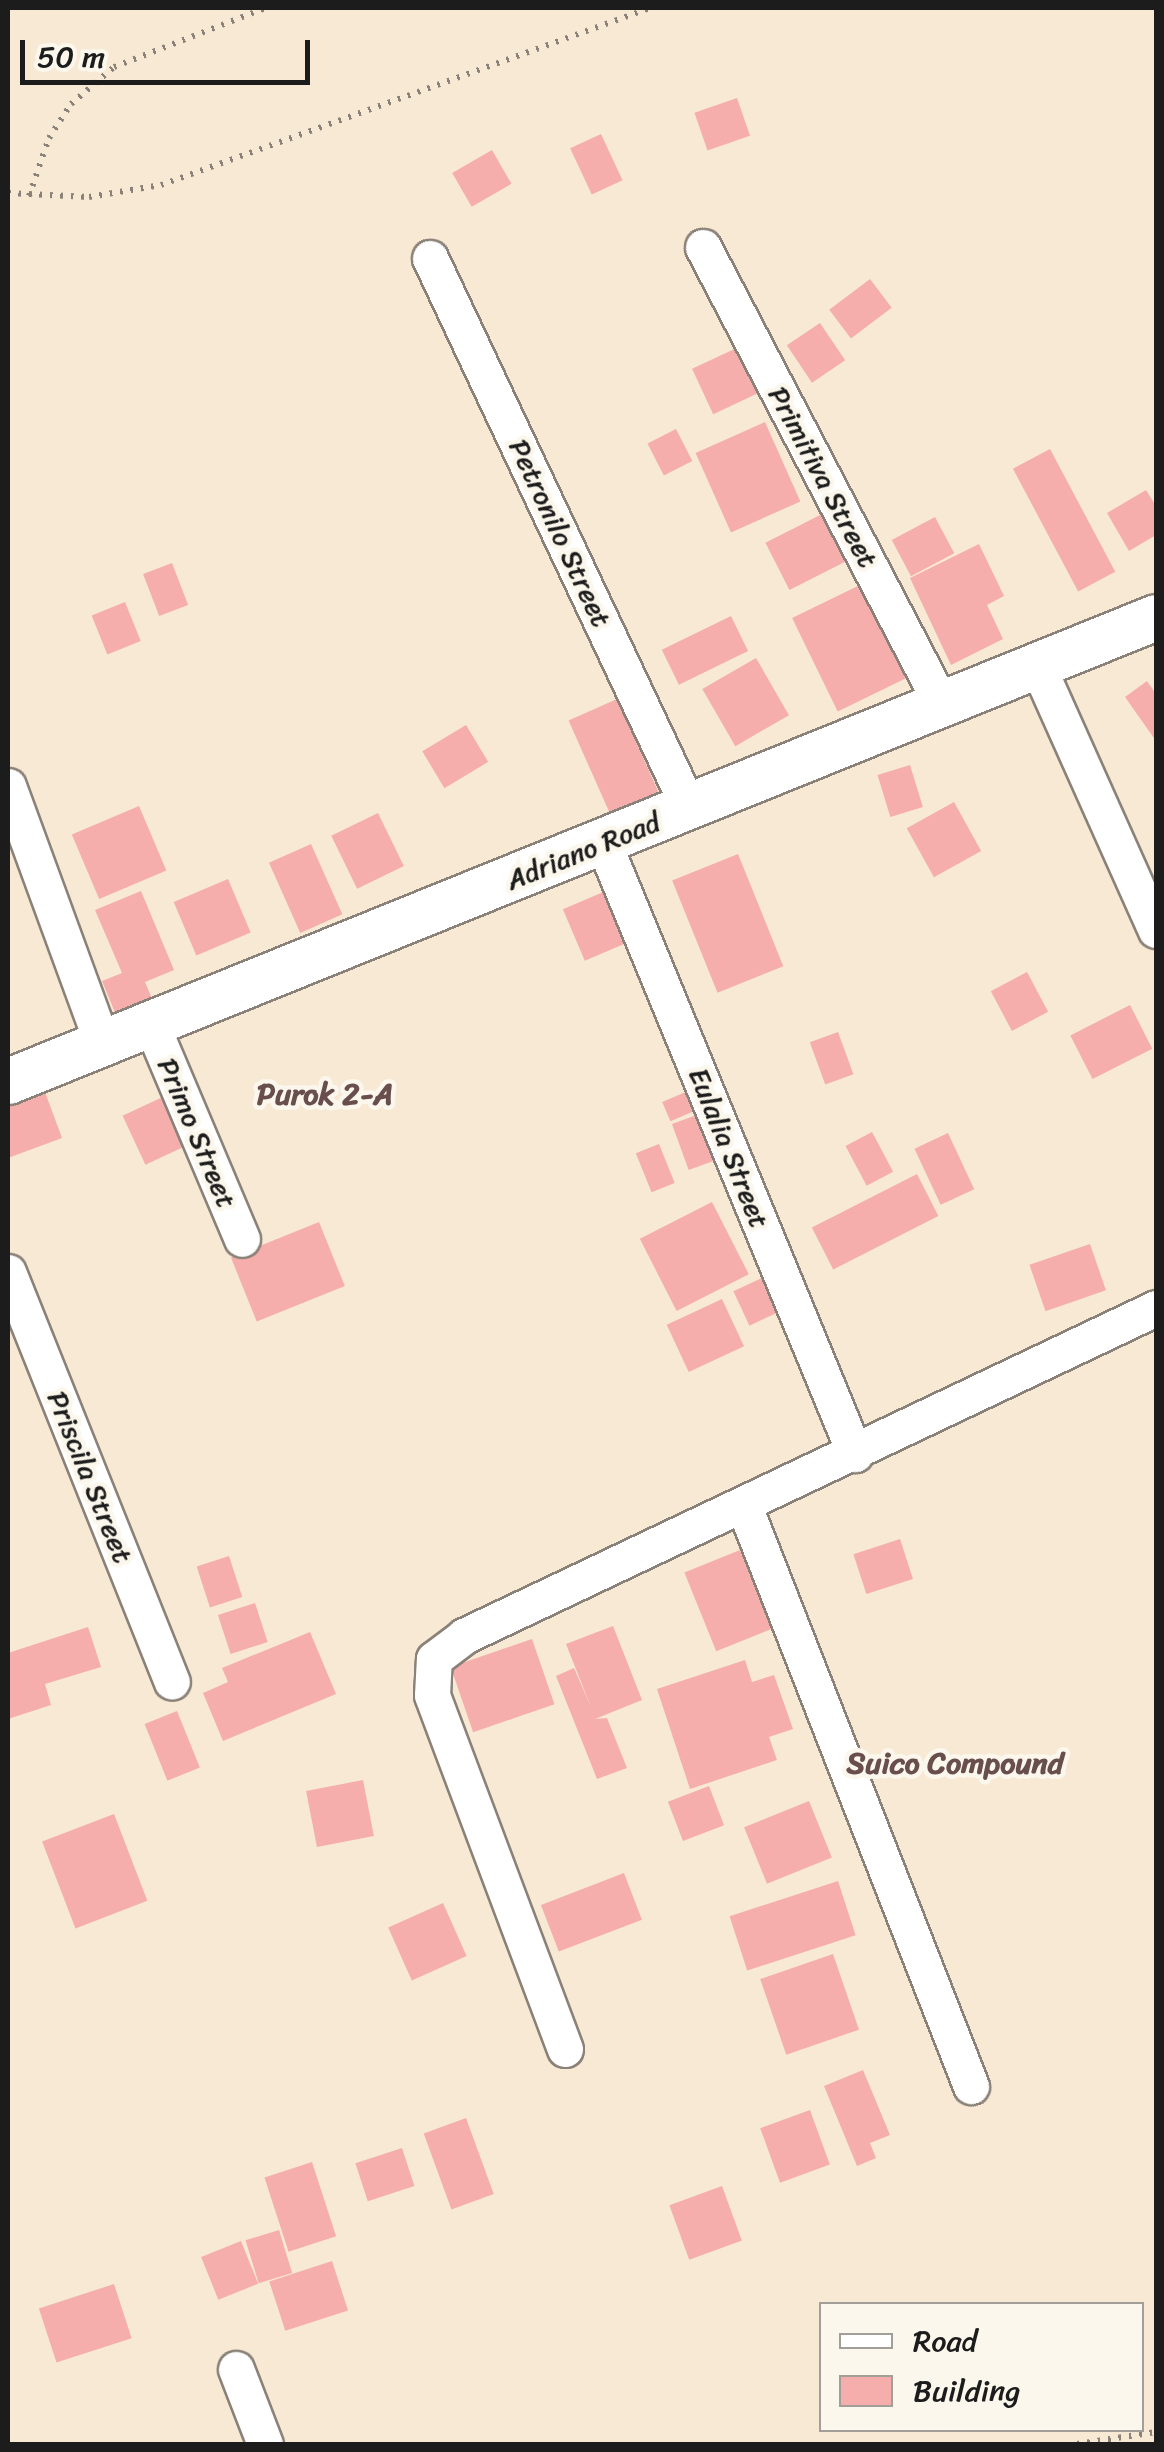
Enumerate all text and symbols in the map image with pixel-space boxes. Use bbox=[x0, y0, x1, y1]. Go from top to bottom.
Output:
scale bar bbox=[25, 20, 315, 82]
text: 50 m bbox=[37, 30, 105, 84]
street label: Primitiva Street bbox=[761, 381, 885, 573]
street label: Petronilo Street bbox=[502, 434, 618, 632]
street label: Adriano Road bbox=[501, 805, 665, 897]
street label: Primo Street bbox=[150, 1053, 244, 1213]
street label: Eulalia Street bbox=[681, 1062, 777, 1234]
district label: Purok 2-A bbox=[257, 1076, 393, 1112]
street label: Priscila Street bbox=[40, 1387, 140, 1567]
district label: Suico Compound bbox=[846, 1745, 1064, 1781]
legend bbox=[819, 2302, 1144, 2432]
text: Road bbox=[913, 2314, 977, 2368]
text: Building bbox=[913, 2364, 1020, 2418]

